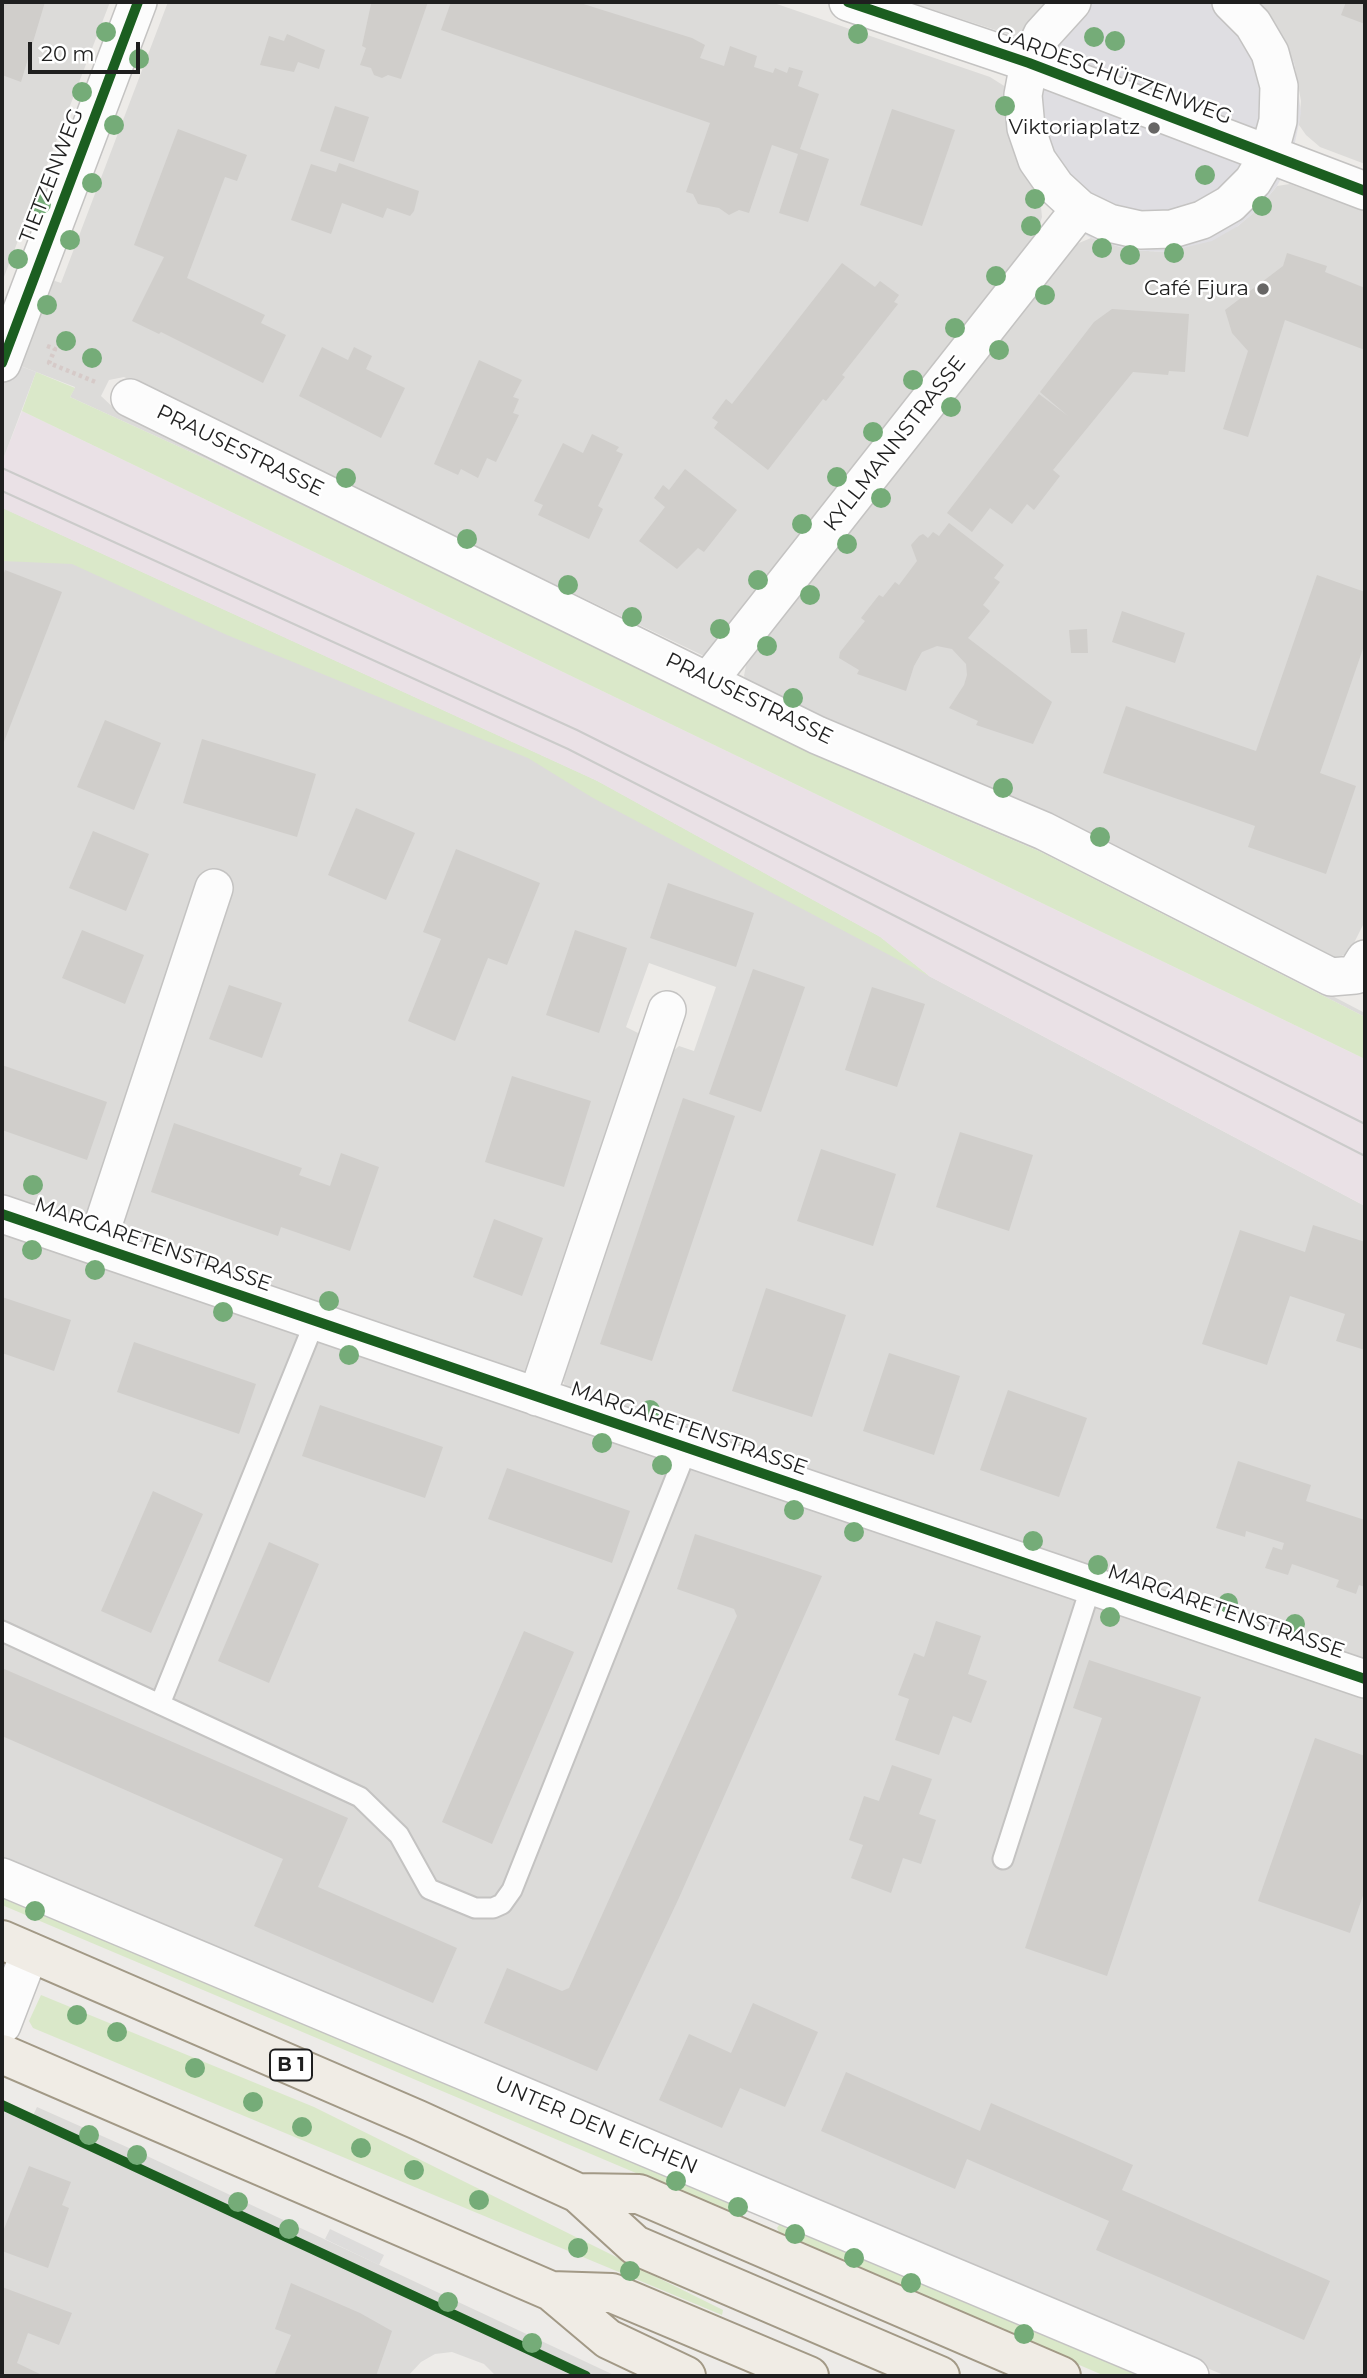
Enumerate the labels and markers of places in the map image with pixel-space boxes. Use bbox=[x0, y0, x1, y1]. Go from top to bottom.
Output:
place label: Viktoriaplatz bbox=[1008, 115, 1140, 141]
marker: Viktoriaplatz bbox=[1146, 120, 1162, 136]
place label: Café Fjura bbox=[1144, 276, 1249, 302]
marker: Café Fjura bbox=[1255, 281, 1271, 297]

